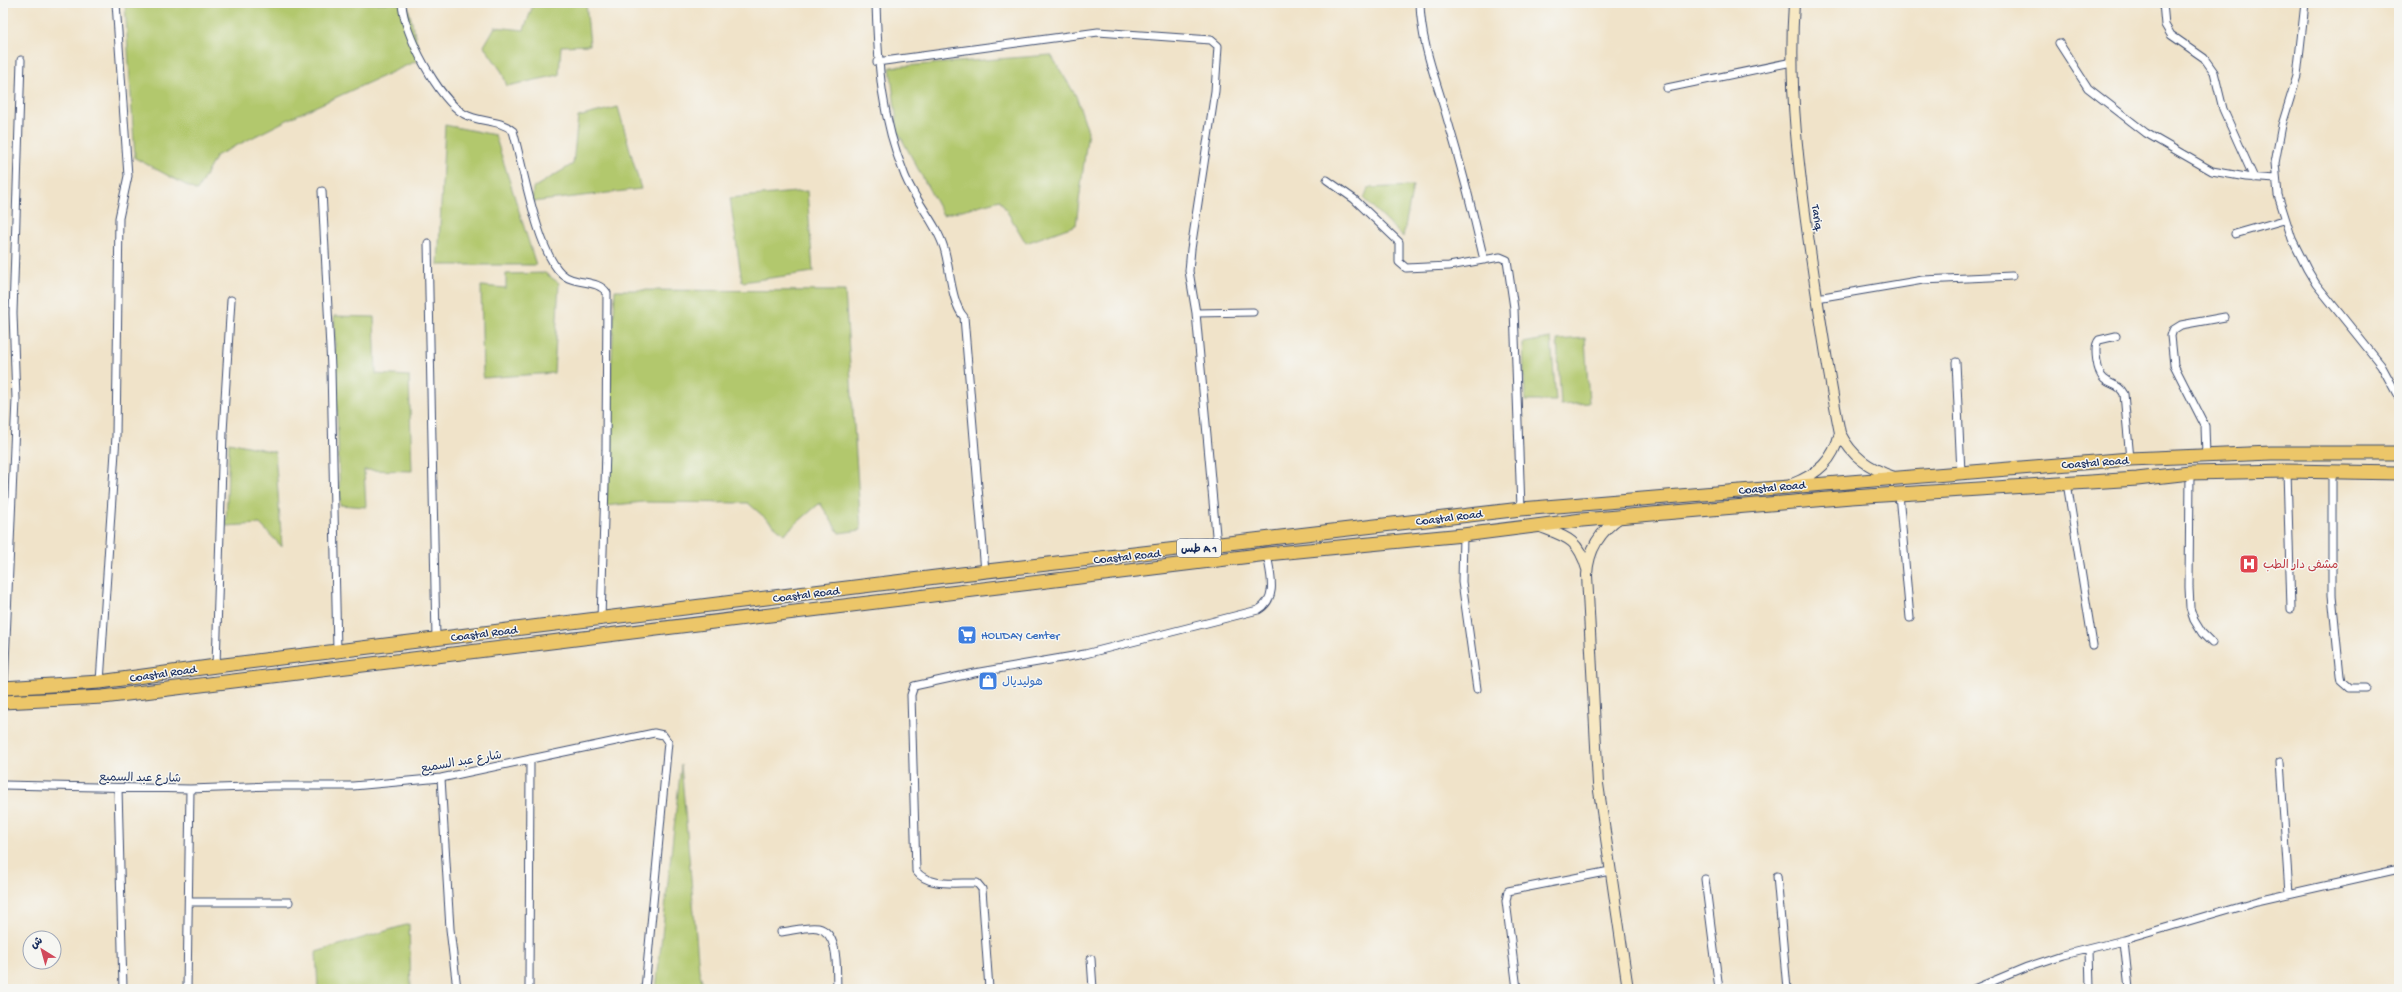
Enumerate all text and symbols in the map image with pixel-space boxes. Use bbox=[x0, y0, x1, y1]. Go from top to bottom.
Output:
street label: Tariq bbox=[1807, 203, 1825, 233]
street label: Coastal Road bbox=[2061, 455, 2130, 473]
street label: Coastal Road bbox=[1738, 479, 1807, 499]
street label: Coastal Road bbox=[1415, 508, 1484, 530]
road number: طس A 1 bbox=[1177, 539, 1221, 557]
street label: Coastal Road bbox=[1093, 547, 1162, 568]
hospital icon: مشفى دار الطب bbox=[2238, 553, 2260, 575]
place label: مشفى دار الطب bbox=[2263, 559, 2338, 573]
street label: Coastal Road bbox=[772, 585, 841, 607]
street label: Coastal Road bbox=[450, 624, 519, 646]
supermarket icon: HOLIDAY Center bbox=[956, 624, 978, 646]
place label: HOLIDAY Center bbox=[981, 630, 1061, 644]
street label: Coastal Road bbox=[129, 663, 198, 687]
shop icon: هوليديال bbox=[977, 670, 999, 692]
place label: هوليديال bbox=[1002, 676, 1043, 690]
street label: شارع عبد السميع bbox=[420, 749, 503, 777]
street label: شارع عبد السميع bbox=[99, 771, 181, 787]
north arrow bbox=[22, 930, 62, 970]
text: ش bbox=[29, 935, 46, 952]

